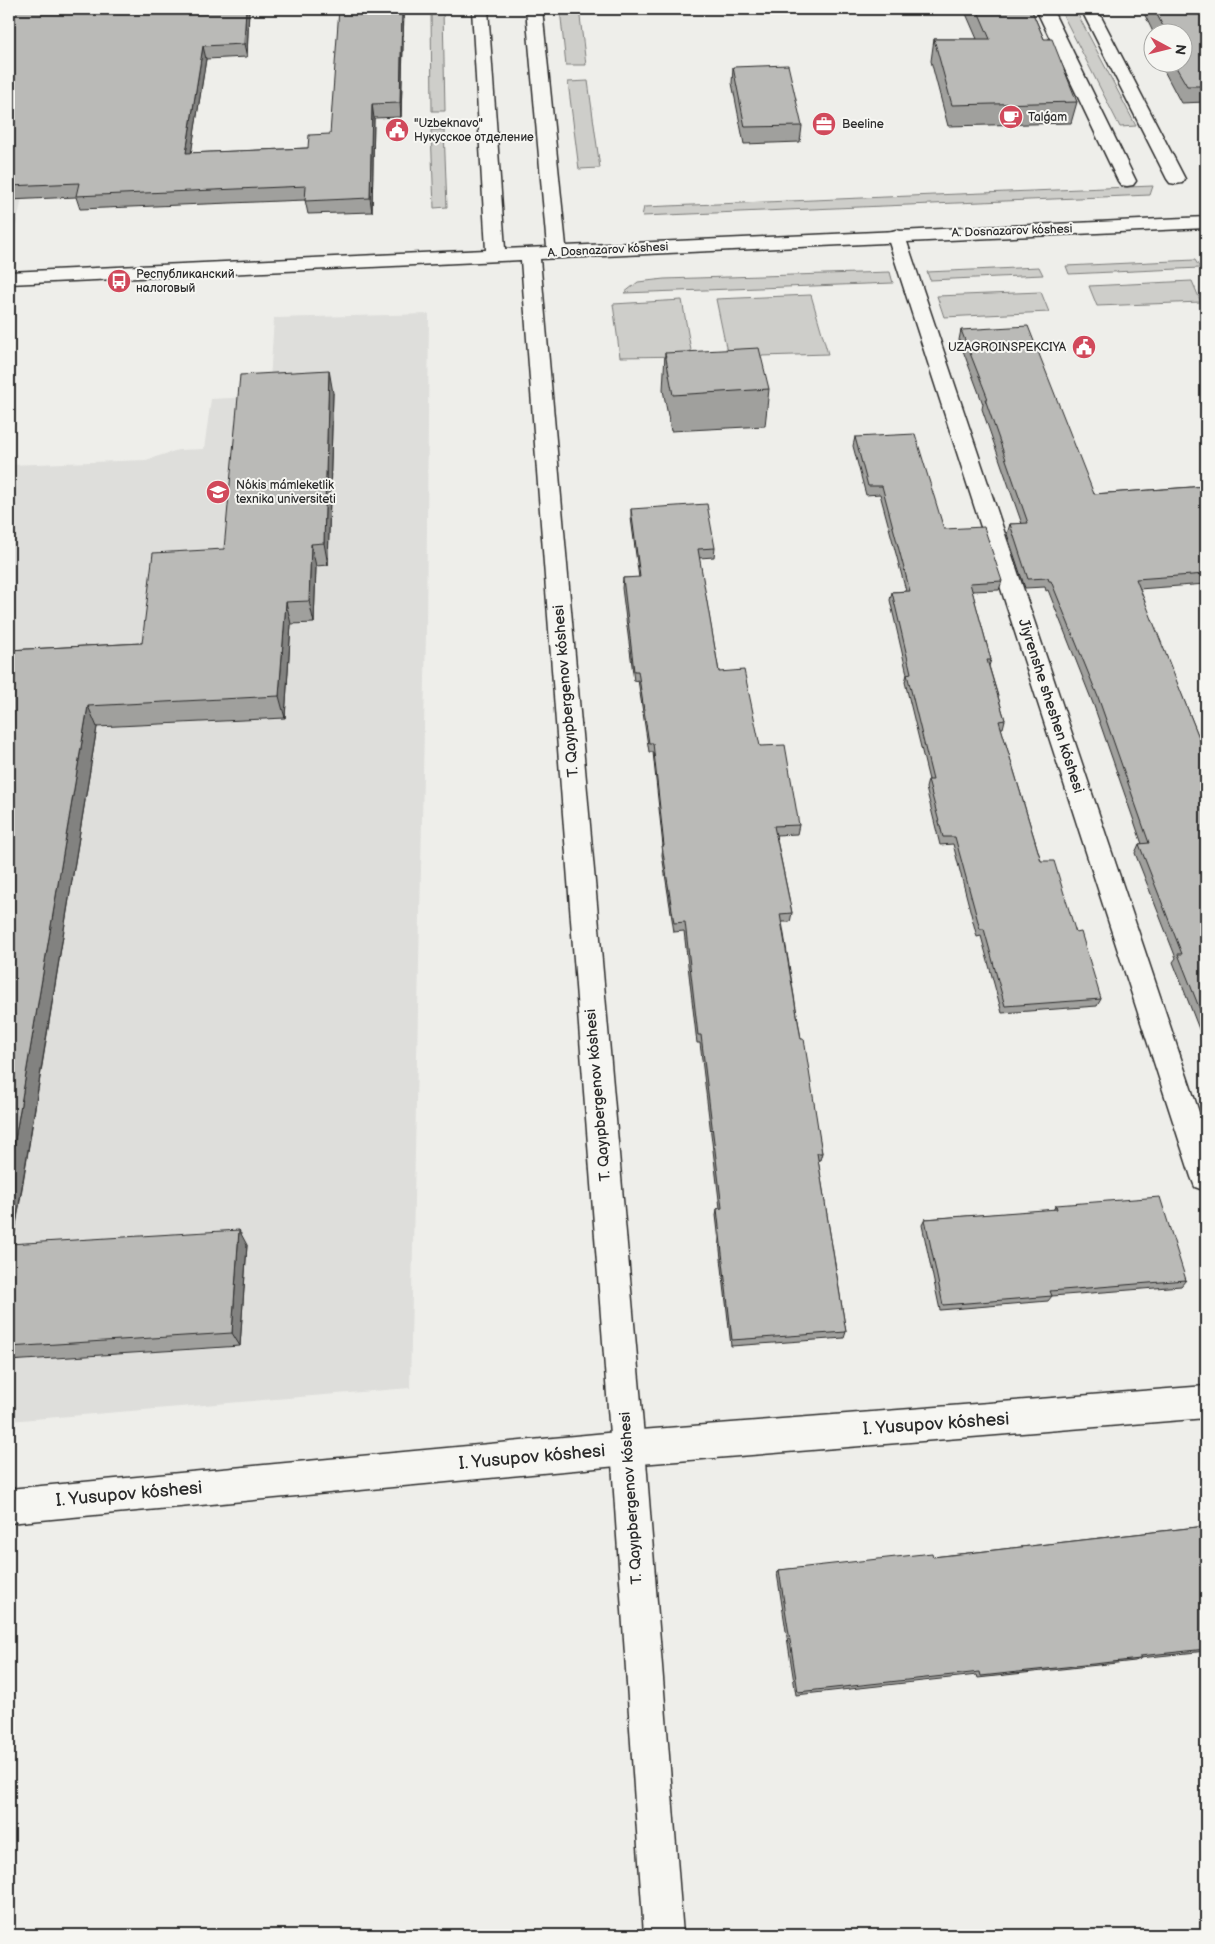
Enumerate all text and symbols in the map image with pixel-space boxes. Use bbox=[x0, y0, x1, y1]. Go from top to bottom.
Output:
north arrow bbox=[1142, 22, 1192, 72]
text: N bbox=[1171, 43, 1189, 56]
cafe icon: Talǵam bbox=[998, 104, 1024, 130]
place label: Talǵam bbox=[1028, 110, 1067, 125]
office icon: Beeline bbox=[811, 111, 837, 137]
place label: "Uzbeknavo" Нукусское отделение bbox=[414, 116, 534, 145]
public building icon: "Uzbeknavo" Нукусское отделение bbox=[384, 117, 410, 143]
place label: Beeline bbox=[842, 117, 884, 132]
street label: A. Dosnazarov kóshesi bbox=[951, 221, 1073, 241]
street label: A. Dosnazarov kóshesi bbox=[547, 239, 669, 261]
place label: Республиканский налоговый bbox=[136, 267, 235, 296]
bus stop icon: Республиканский налоговый bbox=[106, 268, 132, 294]
public building icon: UZAGROINSPEKCIYA bbox=[1071, 334, 1097, 360]
place label: UZAGROINSPEKCIYA bbox=[948, 340, 1067, 355]
place label: Nókis mámleketlik texnika universiteti bbox=[236, 478, 336, 507]
school or university icon: Nókis mámleketlik texnika universiteti bbox=[205, 479, 231, 505]
street label: T. Qayıpbergenov kóshesi bbox=[549, 604, 583, 778]
street label: Jiyrenshe sheshen kóshesi bbox=[1014, 616, 1088, 796]
street label: T. Qayıpbergenov kóshesi bbox=[581, 1008, 615, 1182]
street label: I. Yusupov kóshesi bbox=[862, 1408, 1010, 1440]
street label: T. Qayıpbergenov kóshesi bbox=[615, 1411, 647, 1585]
street label: I. Yusupov kóshesi bbox=[458, 1440, 606, 1474]
street label: I. Yusupov kóshesi bbox=[55, 1477, 203, 1511]

